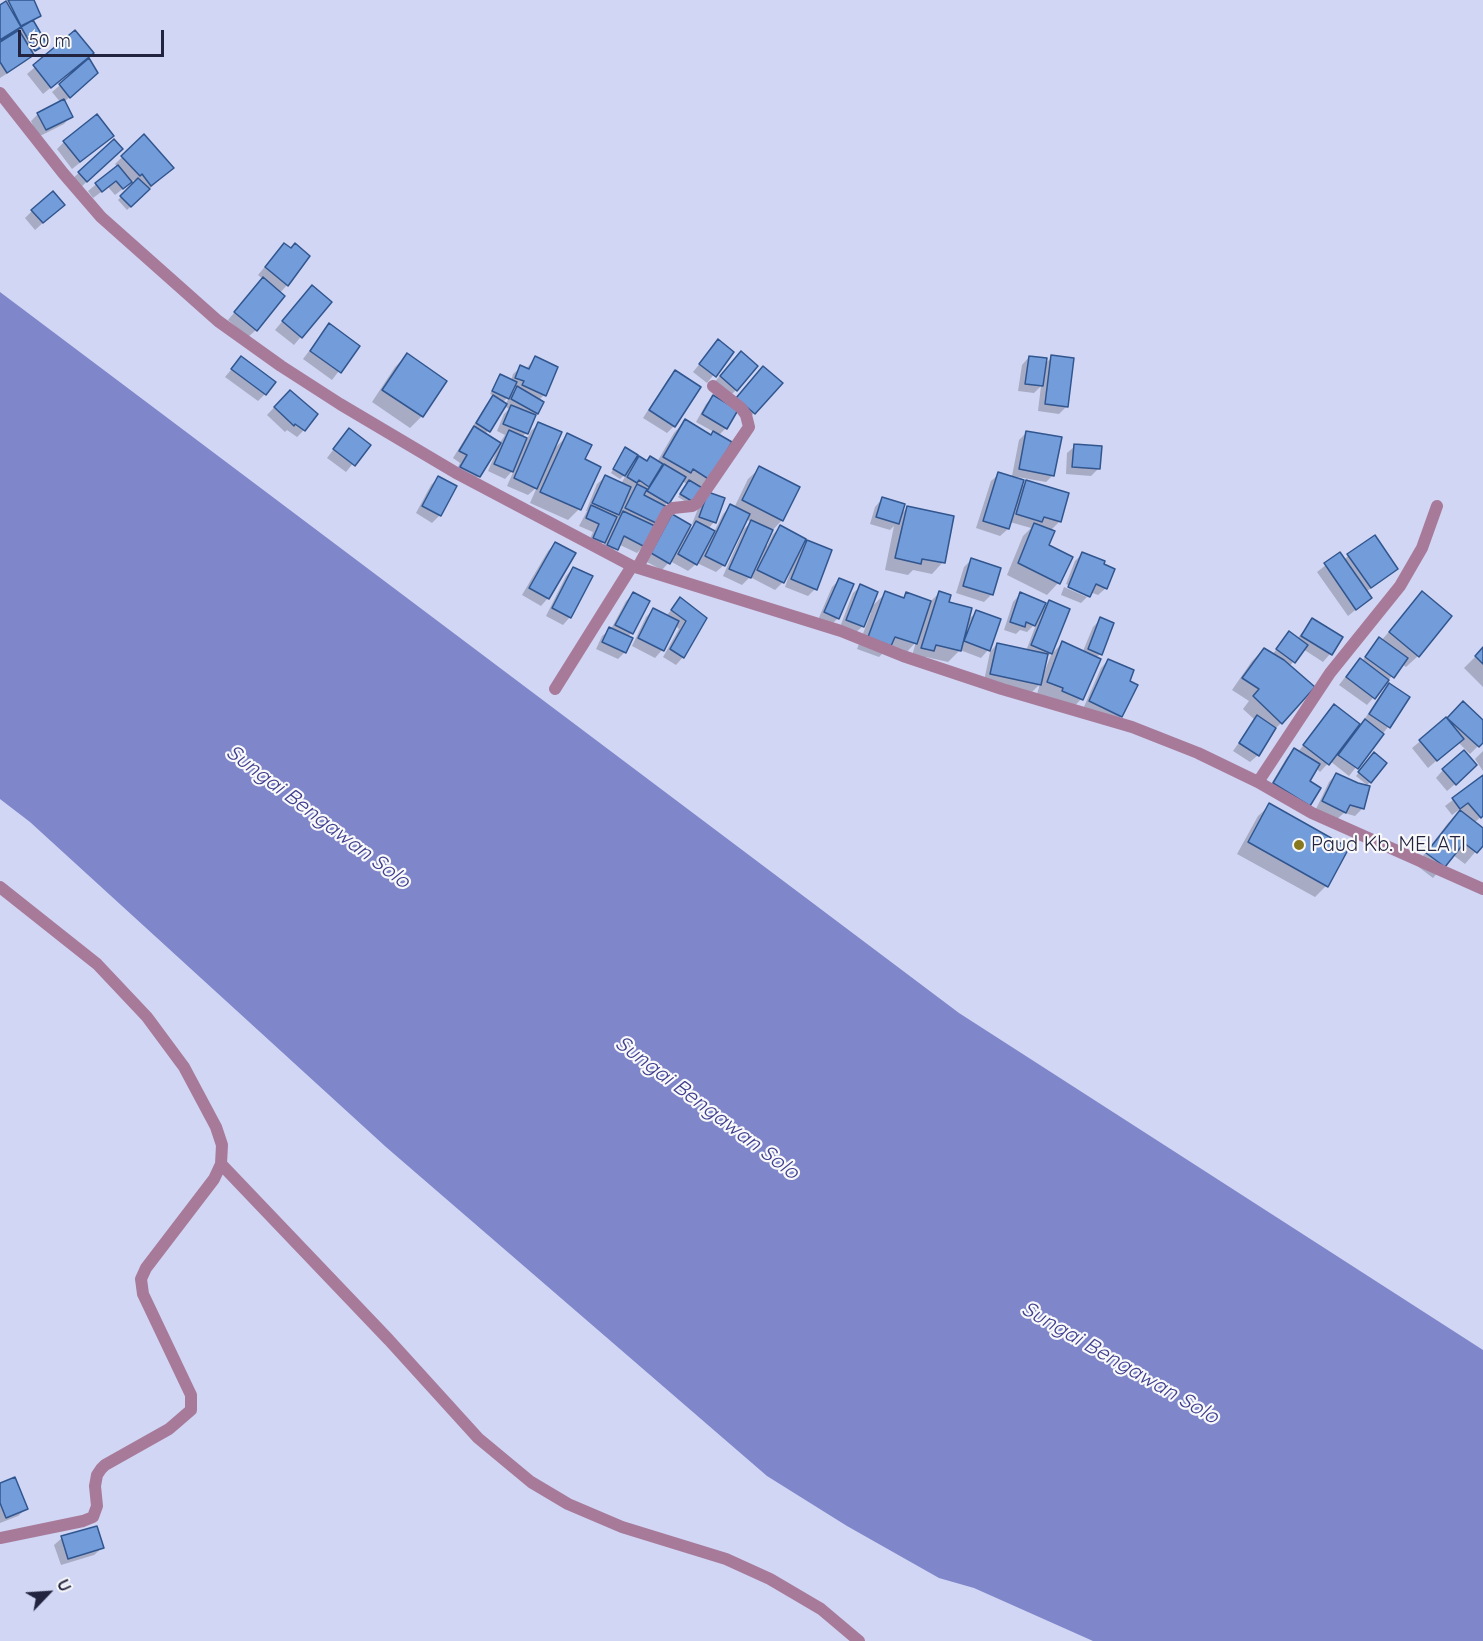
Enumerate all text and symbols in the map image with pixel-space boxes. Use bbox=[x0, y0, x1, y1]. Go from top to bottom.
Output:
scale bar bbox=[21, 18, 166, 56]
text: 50 m bbox=[29, 29, 71, 52]
water label: Sungai Bengawan Solo bbox=[221, 740, 415, 894]
place label: Paud Kb. MELATI bbox=[1311, 833, 1466, 857]
marker: Paud Kb. MELATI bbox=[1292, 838, 1306, 852]
water label: Sungai Bengawan Solo bbox=[610, 1031, 804, 1185]
water label: Sungai Bengawan Solo bbox=[1017, 1296, 1223, 1430]
north arrow bbox=[18, 1563, 78, 1623]
text: U bbox=[53, 1576, 76, 1595]

